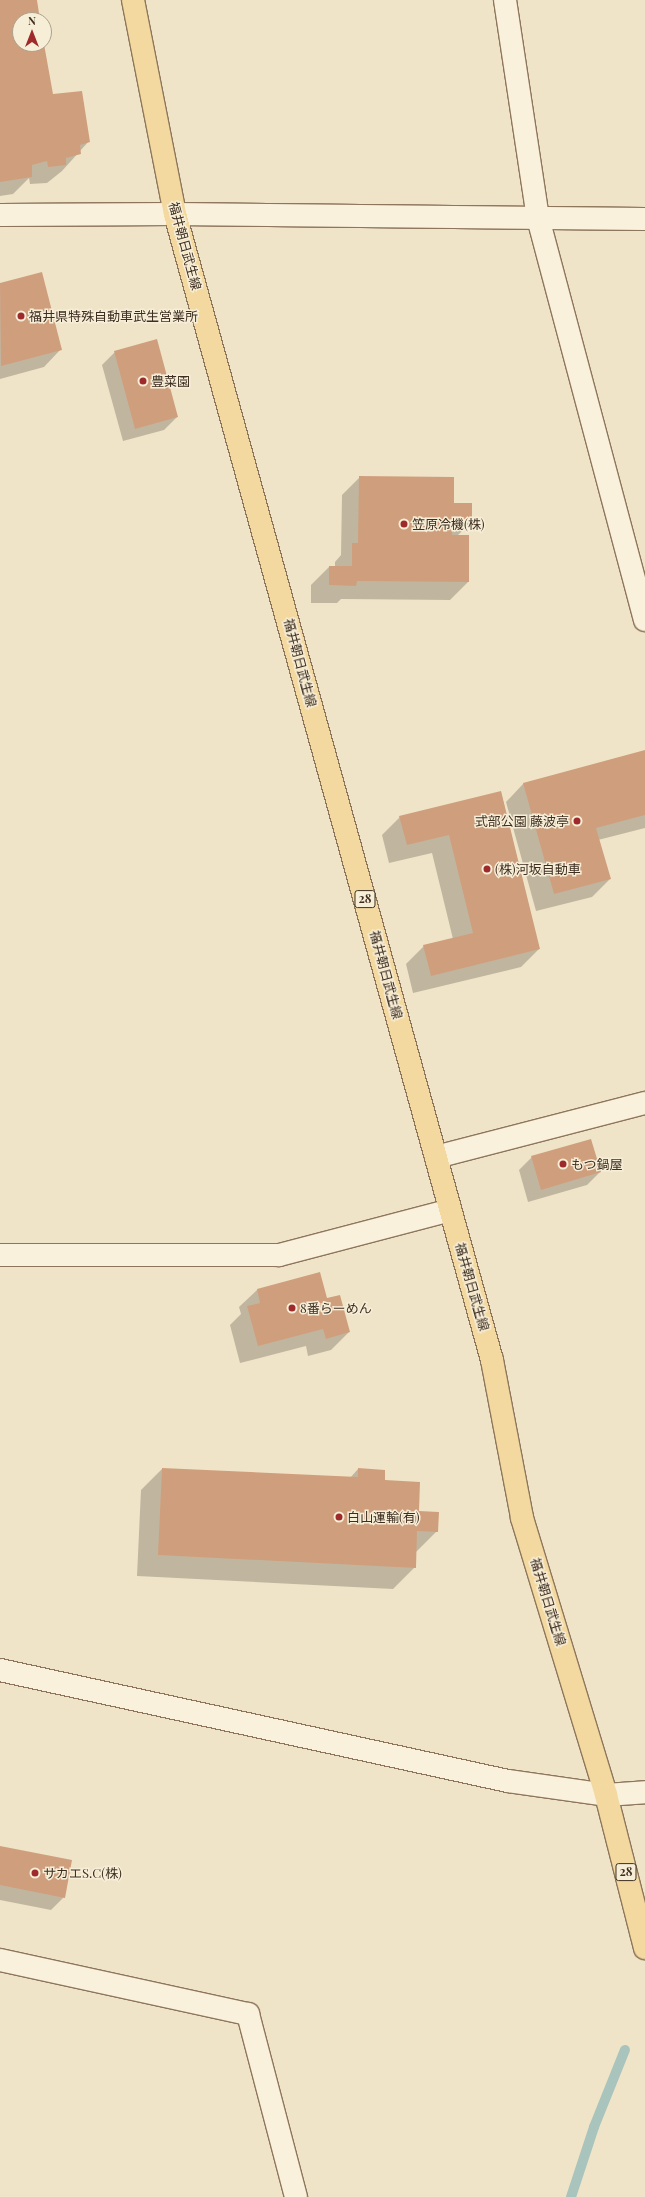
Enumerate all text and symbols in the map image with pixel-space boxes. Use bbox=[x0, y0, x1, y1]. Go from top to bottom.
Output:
north arrow bbox=[12, 12, 52, 52]
text: N bbox=[28, 13, 36, 28]
street label: 福井朝日武生線 bbox=[166, 200, 204, 292]
place label: 福井県特殊自動車武生営業所 bbox=[29, 308, 198, 324]
marker: 福井県特殊自動車武生営業所 bbox=[16, 311, 26, 321]
place label: 豊菜園 bbox=[151, 373, 190, 389]
marker: 豊菜園 bbox=[138, 376, 148, 386]
place label: 笠原冷機(株) bbox=[412, 516, 485, 532]
marker: 笠原冷機(株) bbox=[399, 519, 409, 529]
street label: 福井朝日武生線 bbox=[281, 617, 319, 709]
place label: 式部公園 藤波亭 bbox=[475, 813, 569, 829]
marker: 式部公園 藤波亭 bbox=[572, 816, 582, 826]
place label: (株)河坂自動車 bbox=[495, 861, 581, 877]
marker: (株)河坂自動車 bbox=[482, 864, 492, 874]
road number: 28 bbox=[354, 889, 376, 909]
street label: 福井朝日武生線 bbox=[367, 929, 405, 1021]
place label: もつ鍋屋 bbox=[571, 1156, 623, 1172]
marker: もつ鍋屋 bbox=[558, 1159, 568, 1169]
street label: 福井朝日武生線 bbox=[452, 1241, 492, 1333]
place label: 8番らーめん bbox=[300, 1300, 372, 1316]
marker: 8番らーめん bbox=[287, 1303, 297, 1313]
place label: 白山運輸(有) bbox=[347, 1509, 420, 1525]
marker: 白山運輸(有) bbox=[334, 1512, 344, 1522]
street label: 福井朝日武生線 bbox=[527, 1556, 569, 1648]
road number: 28 bbox=[615, 1862, 637, 1882]
place label: サカエS.C(株) bbox=[43, 1865, 122, 1881]
marker: サカエS.C(株) bbox=[30, 1868, 40, 1878]

